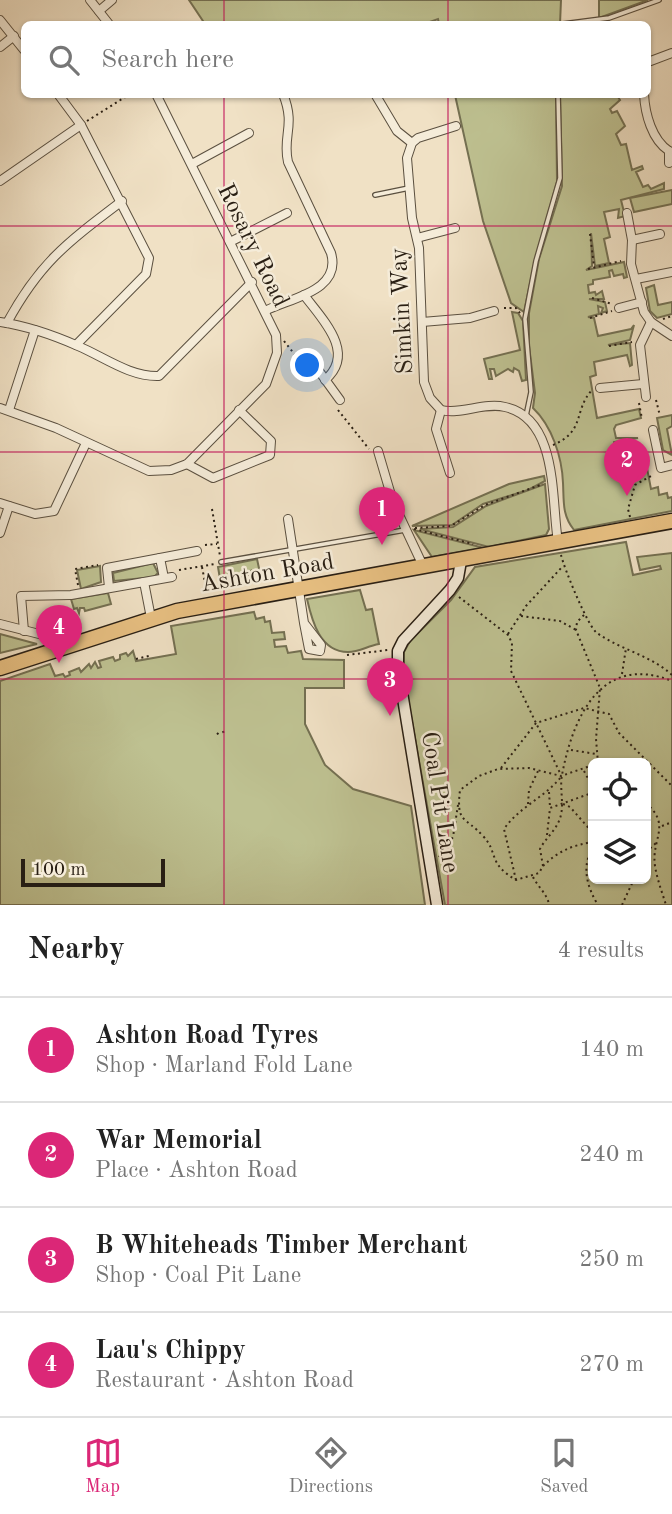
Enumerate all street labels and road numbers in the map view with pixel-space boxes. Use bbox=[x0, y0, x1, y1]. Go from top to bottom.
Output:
street label: Rosary Road bbox=[212, 180, 292, 311]
street label: Simkin Way bbox=[388, 247, 418, 375]
street label: Ashton Road bbox=[199, 550, 336, 598]
street label: Coal Pit Lane bbox=[416, 730, 462, 875]

